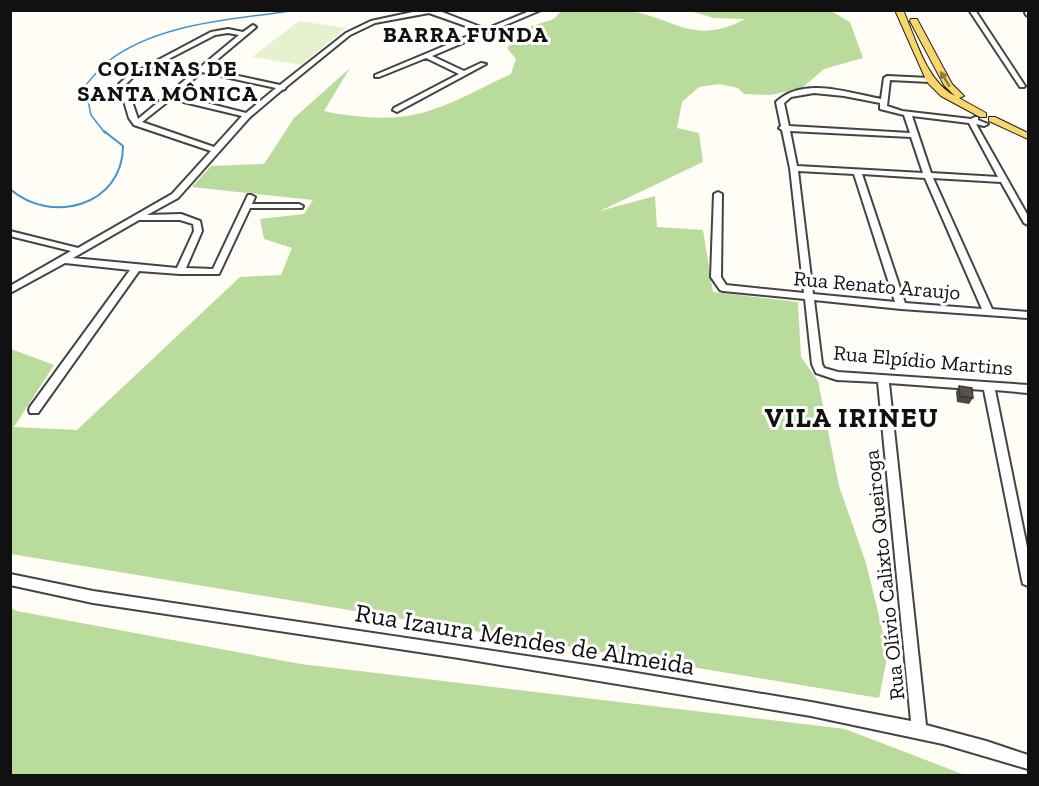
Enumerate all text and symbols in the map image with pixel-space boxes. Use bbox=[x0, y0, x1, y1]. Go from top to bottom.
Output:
district label: BARRA FUNDA bbox=[383, 21, 549, 48]
district label: COLINAS DE SANTA MÔNICA bbox=[77, 55, 259, 107]
one-way arrow bbox=[940, 70, 950, 87]
street label: Rua Renato Araujo bbox=[792, 265, 962, 306]
street label: Rua Elpídio Martins bbox=[832, 340, 1014, 380]
district label: VILA IRINEU bbox=[765, 402, 939, 434]
street label: Rua Olívio Calixto Queiroga bbox=[858, 449, 910, 701]
street label: Rua Izaura Mendes de Almeida bbox=[353, 596, 697, 682]

